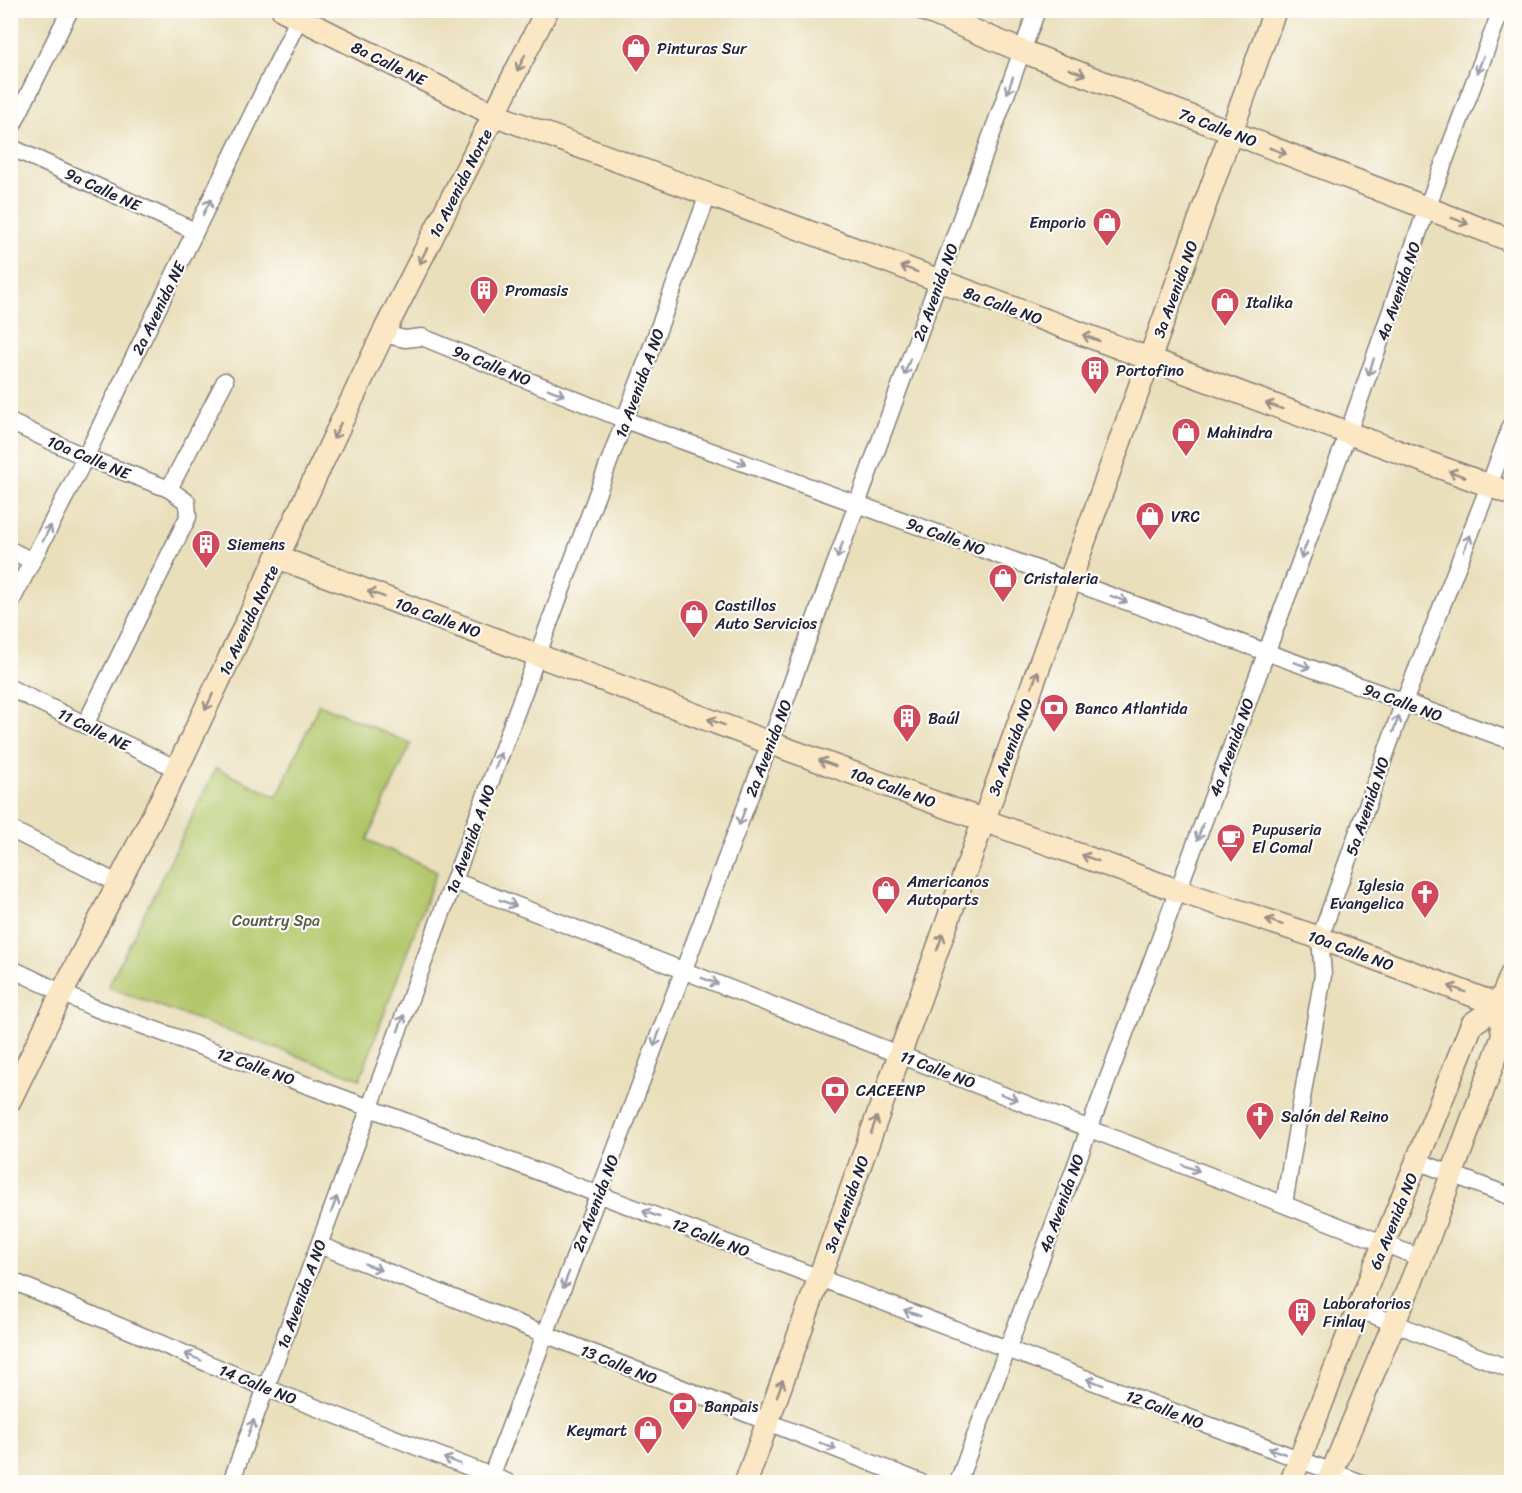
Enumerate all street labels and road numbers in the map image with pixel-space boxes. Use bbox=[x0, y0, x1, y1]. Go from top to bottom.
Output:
street label: 8a Calle NE bbox=[346, 33, 433, 95]
street label: 7a Calle NO bbox=[1174, 99, 1261, 156]
street label: 1a Avenida Norte bbox=[420, 123, 501, 243]
street label: 9a Calle NE bbox=[60, 159, 147, 220]
street label: 3a Avenida NO bbox=[1144, 236, 1207, 342]
street label: 4a Avenida NO bbox=[1368, 238, 1429, 345]
street label: 2a Avenida NO bbox=[904, 239, 967, 345]
street label: 2a Avenida NE bbox=[123, 255, 194, 360]
street label: 8a Calle NO bbox=[959, 278, 1047, 333]
street label: 1a Avenida A NO bbox=[606, 324, 673, 442]
street label: 9a Calle NO bbox=[448, 337, 536, 394]
street label: 10a Calle NE bbox=[42, 427, 136, 488]
street label: 9a Calle NO bbox=[902, 509, 990, 564]
street label: 1a Avenida Norte bbox=[210, 560, 287, 680]
street label: 10a Calle NO bbox=[391, 588, 485, 646]
street label: 9a Calle NO bbox=[1359, 675, 1447, 730]
street label: 3a Avenida NO bbox=[979, 694, 1042, 800]
street label: 4a Avenida NO bbox=[1200, 694, 1263, 801]
street label: 2a Avenida NO bbox=[737, 695, 800, 801]
street label: 11 Calle NE bbox=[53, 699, 136, 760]
street label: 5a Avenida NO bbox=[1337, 753, 1398, 860]
street label: 10a Calle NO bbox=[846, 758, 940, 816]
street label: 1a Avenida A NO bbox=[437, 780, 504, 898]
street label: 10a Calle NO bbox=[1304, 921, 1398, 979]
street label: 12 Calle NO bbox=[213, 1039, 299, 1094]
street label: 11 Calle NO bbox=[896, 1042, 980, 1097]
street label: 2a Avenida NO bbox=[564, 1150, 627, 1256]
street label: 4a Avenida NO bbox=[1030, 1150, 1093, 1257]
street label: 3a Avenida NO bbox=[815, 1151, 878, 1257]
street label: 6a Avenida NO bbox=[1361, 1168, 1426, 1274]
street label: 12 Calle NO bbox=[668, 1209, 754, 1266]
street label: 1a Avenida A NO bbox=[268, 1235, 335, 1353]
street label: 13 Calle NO bbox=[576, 1336, 662, 1393]
street label: 14 Calle NO bbox=[214, 1356, 301, 1413]
street label: 12 Calle NO bbox=[1122, 1381, 1208, 1438]

